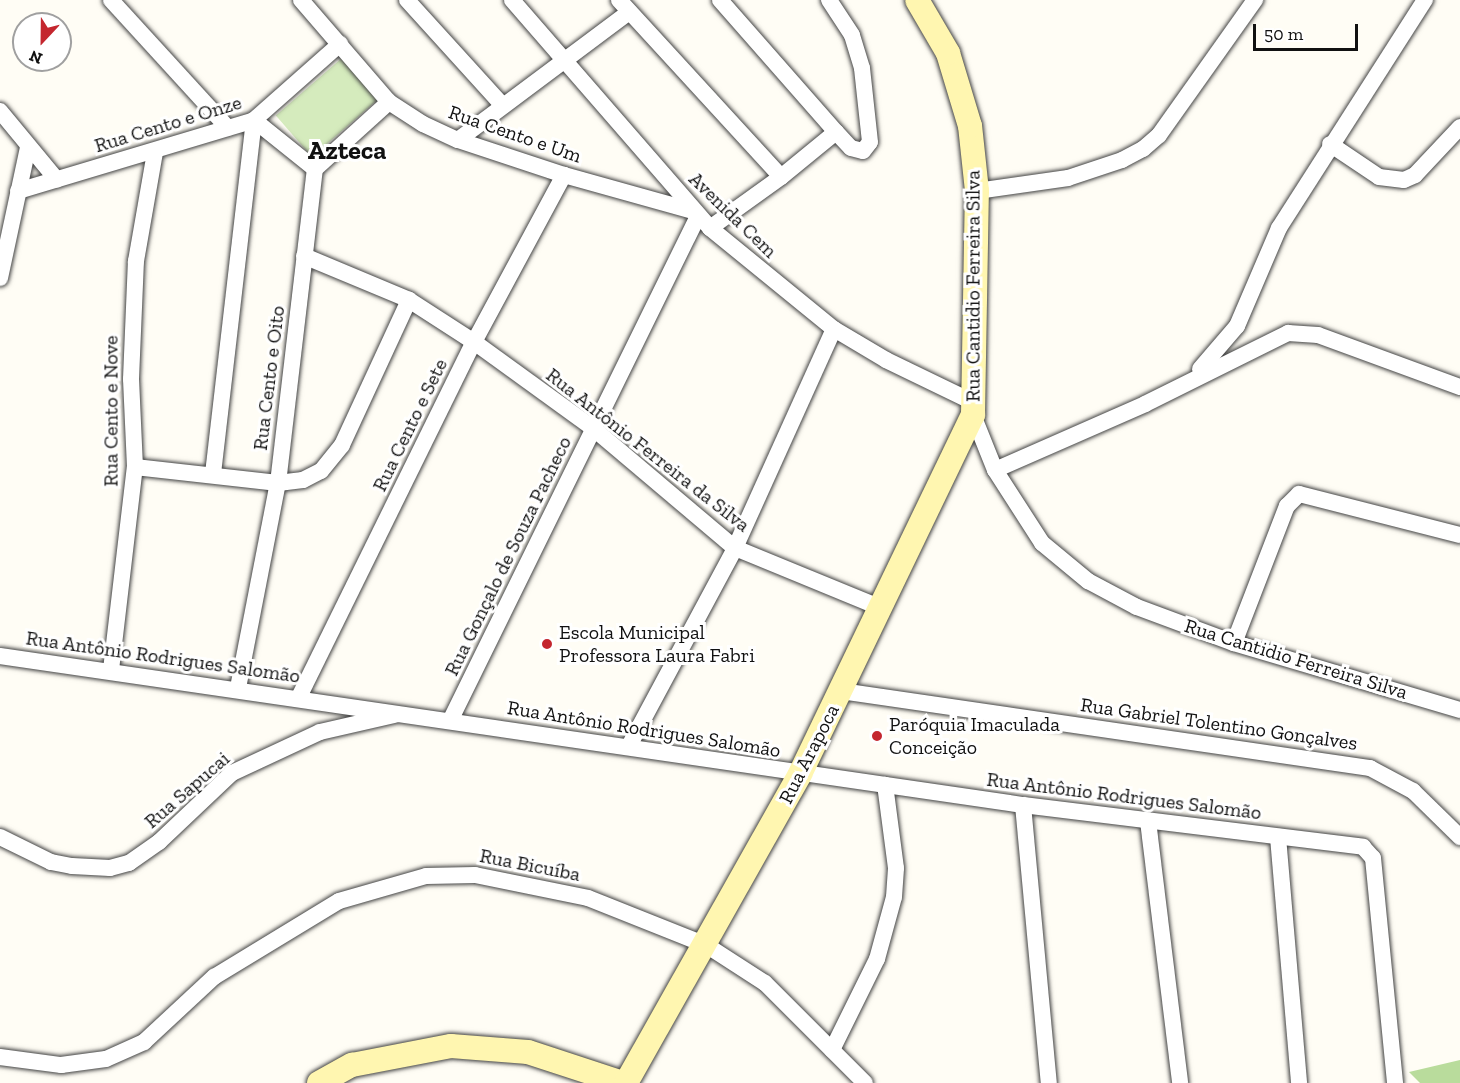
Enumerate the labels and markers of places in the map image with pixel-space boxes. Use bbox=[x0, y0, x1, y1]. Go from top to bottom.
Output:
place label: Escola Municipal Professora Laura Fabri bbox=[559, 620, 755, 667]
marker: Escola Municipal Professora Laura Fabri bbox=[540, 637, 554, 651]
place label: Paróquia Imaculada Conceição bbox=[889, 712, 1060, 759]
marker: Paróquia Imaculada Conceição bbox=[870, 729, 884, 743]

